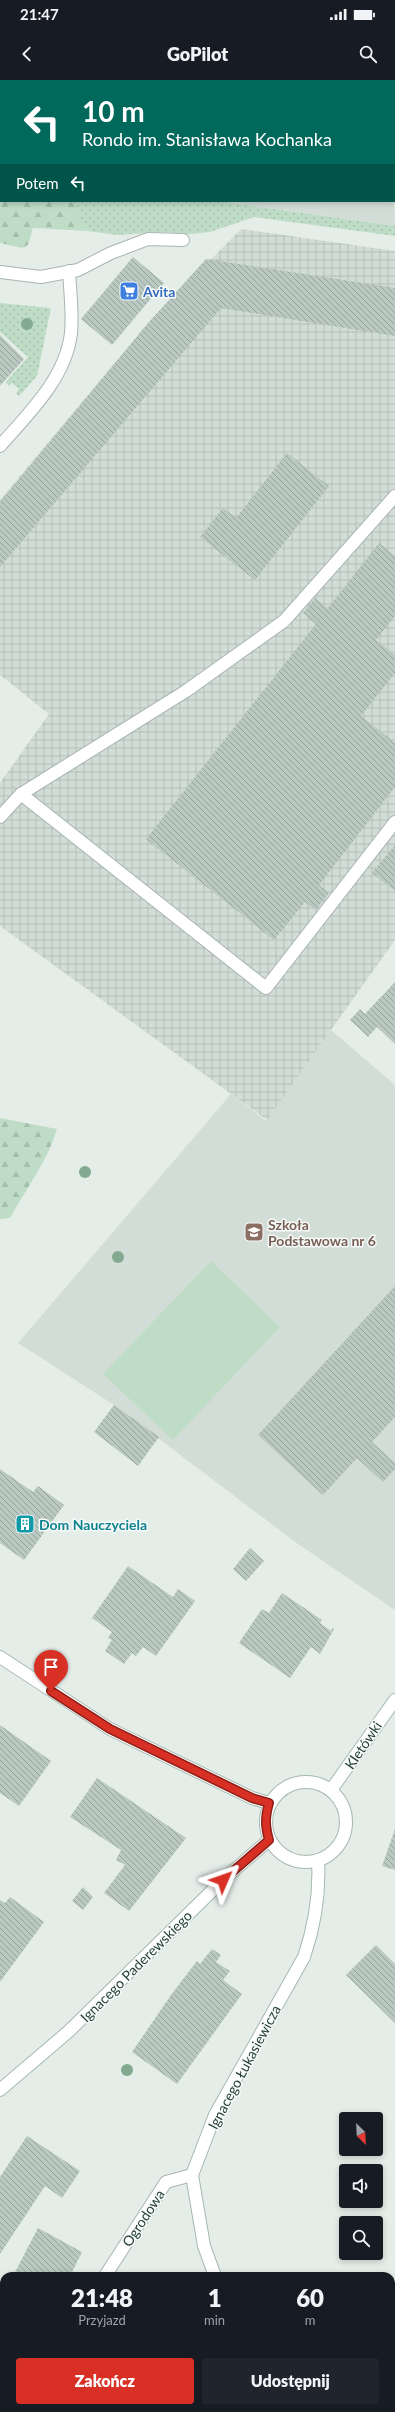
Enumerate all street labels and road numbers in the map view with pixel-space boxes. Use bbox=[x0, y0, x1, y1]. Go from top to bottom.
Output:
street label: Kletówki bbox=[341, 1718, 385, 1772]
street label: Ignacego Paderewskiego bbox=[77, 1907, 195, 2025]
street label: Ignacego Łukasiewicza bbox=[204, 2002, 284, 2132]
street label: Ogrodowa bbox=[118, 2186, 168, 2250]

